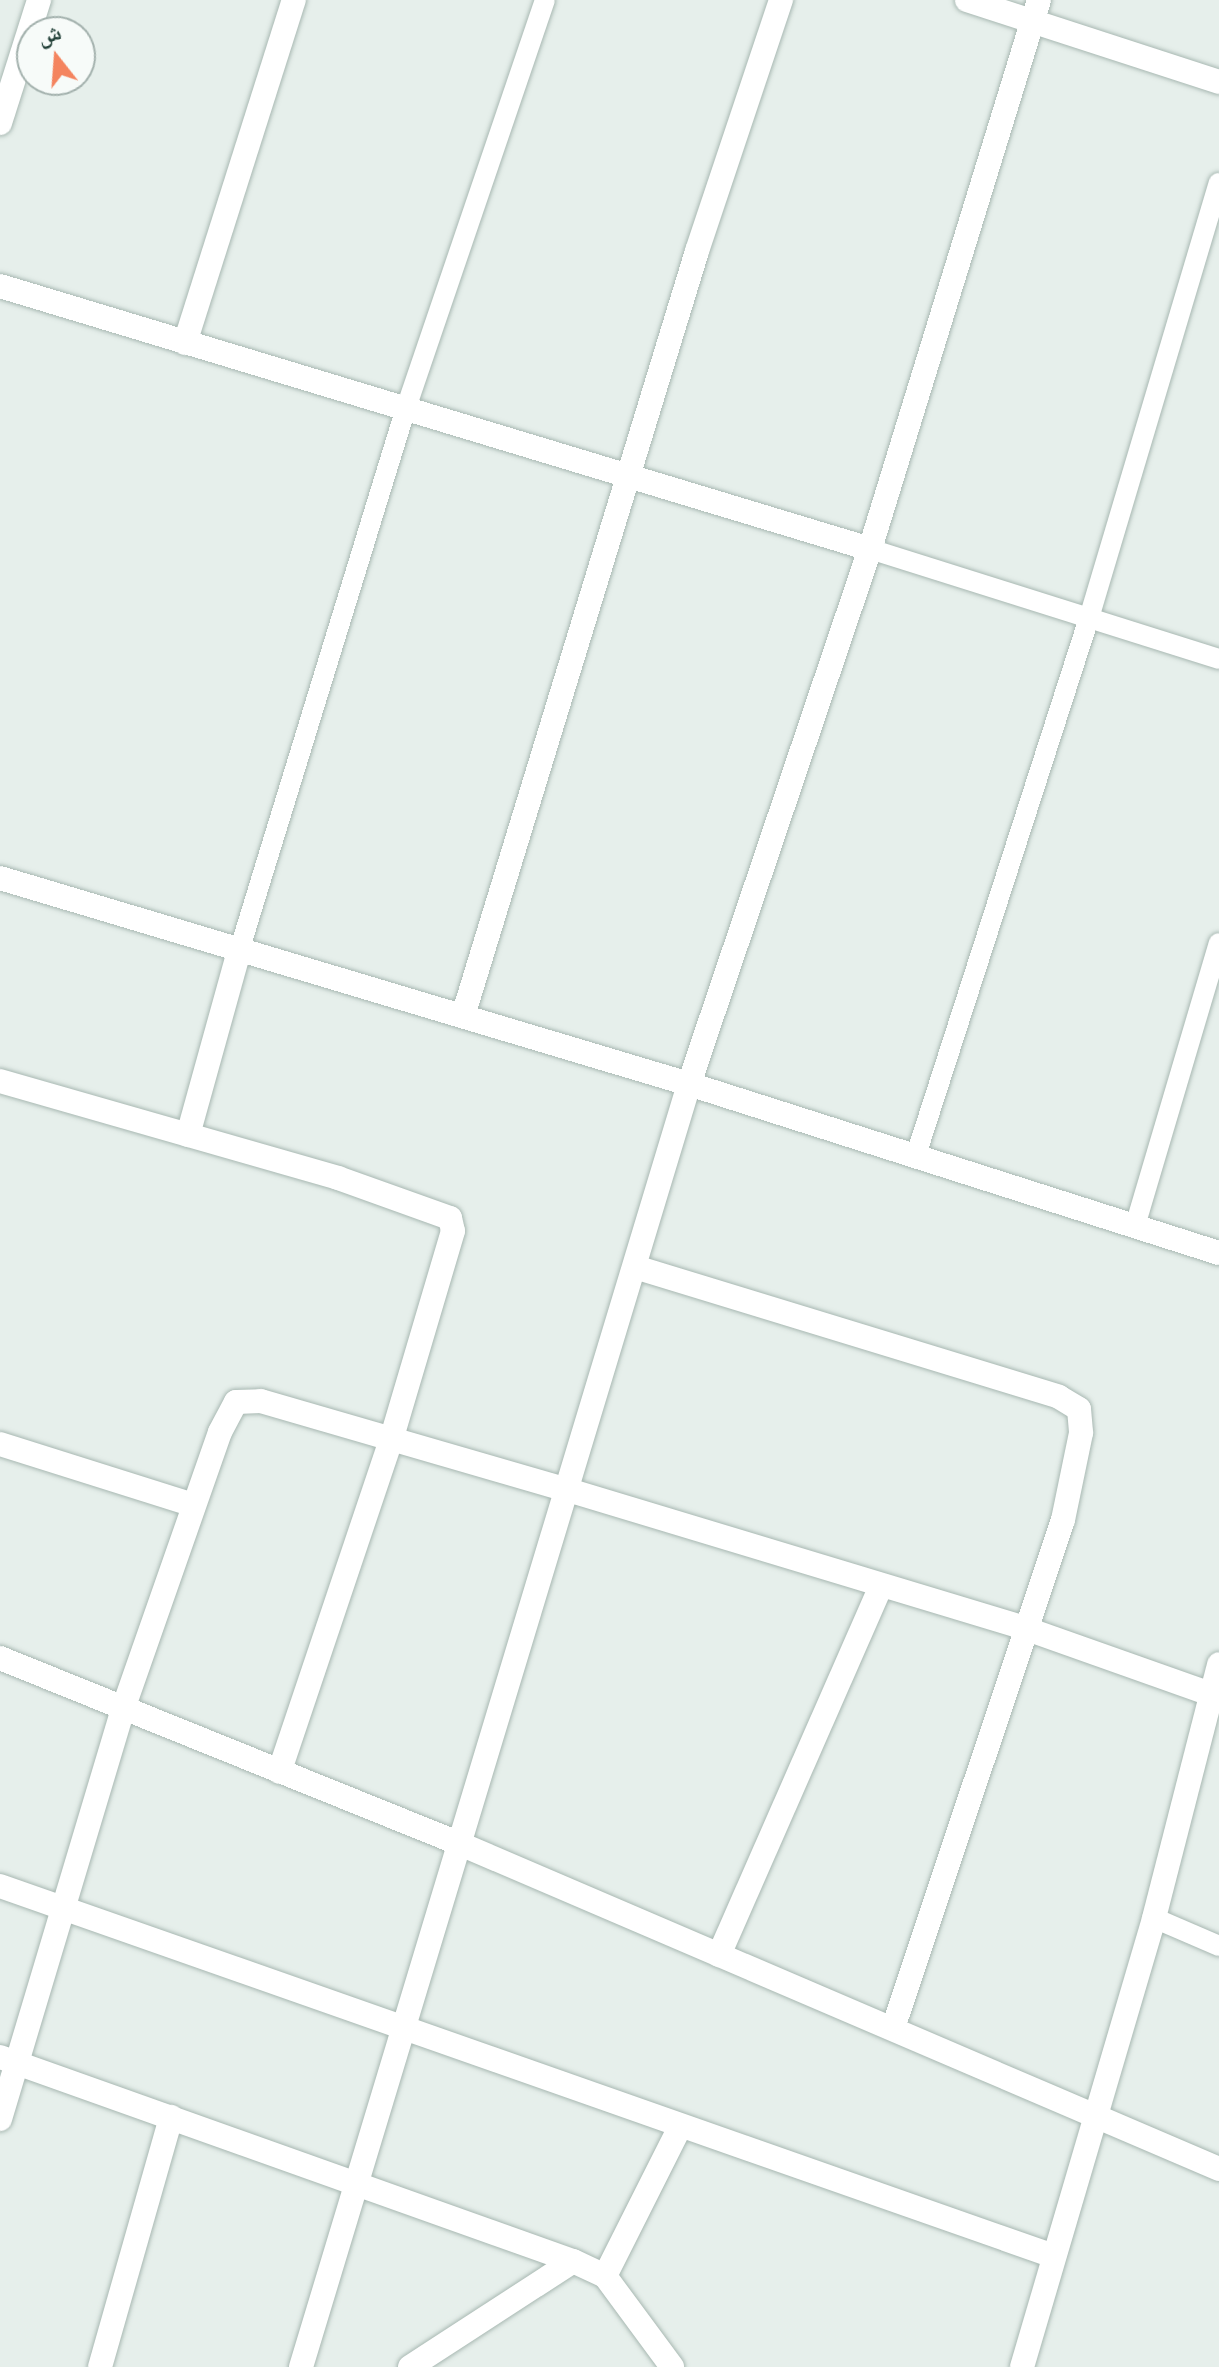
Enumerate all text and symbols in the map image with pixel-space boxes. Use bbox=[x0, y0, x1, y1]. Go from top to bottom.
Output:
north arrow bbox=[16, 16, 96, 96]
text: ش bbox=[35, 19, 64, 50]

